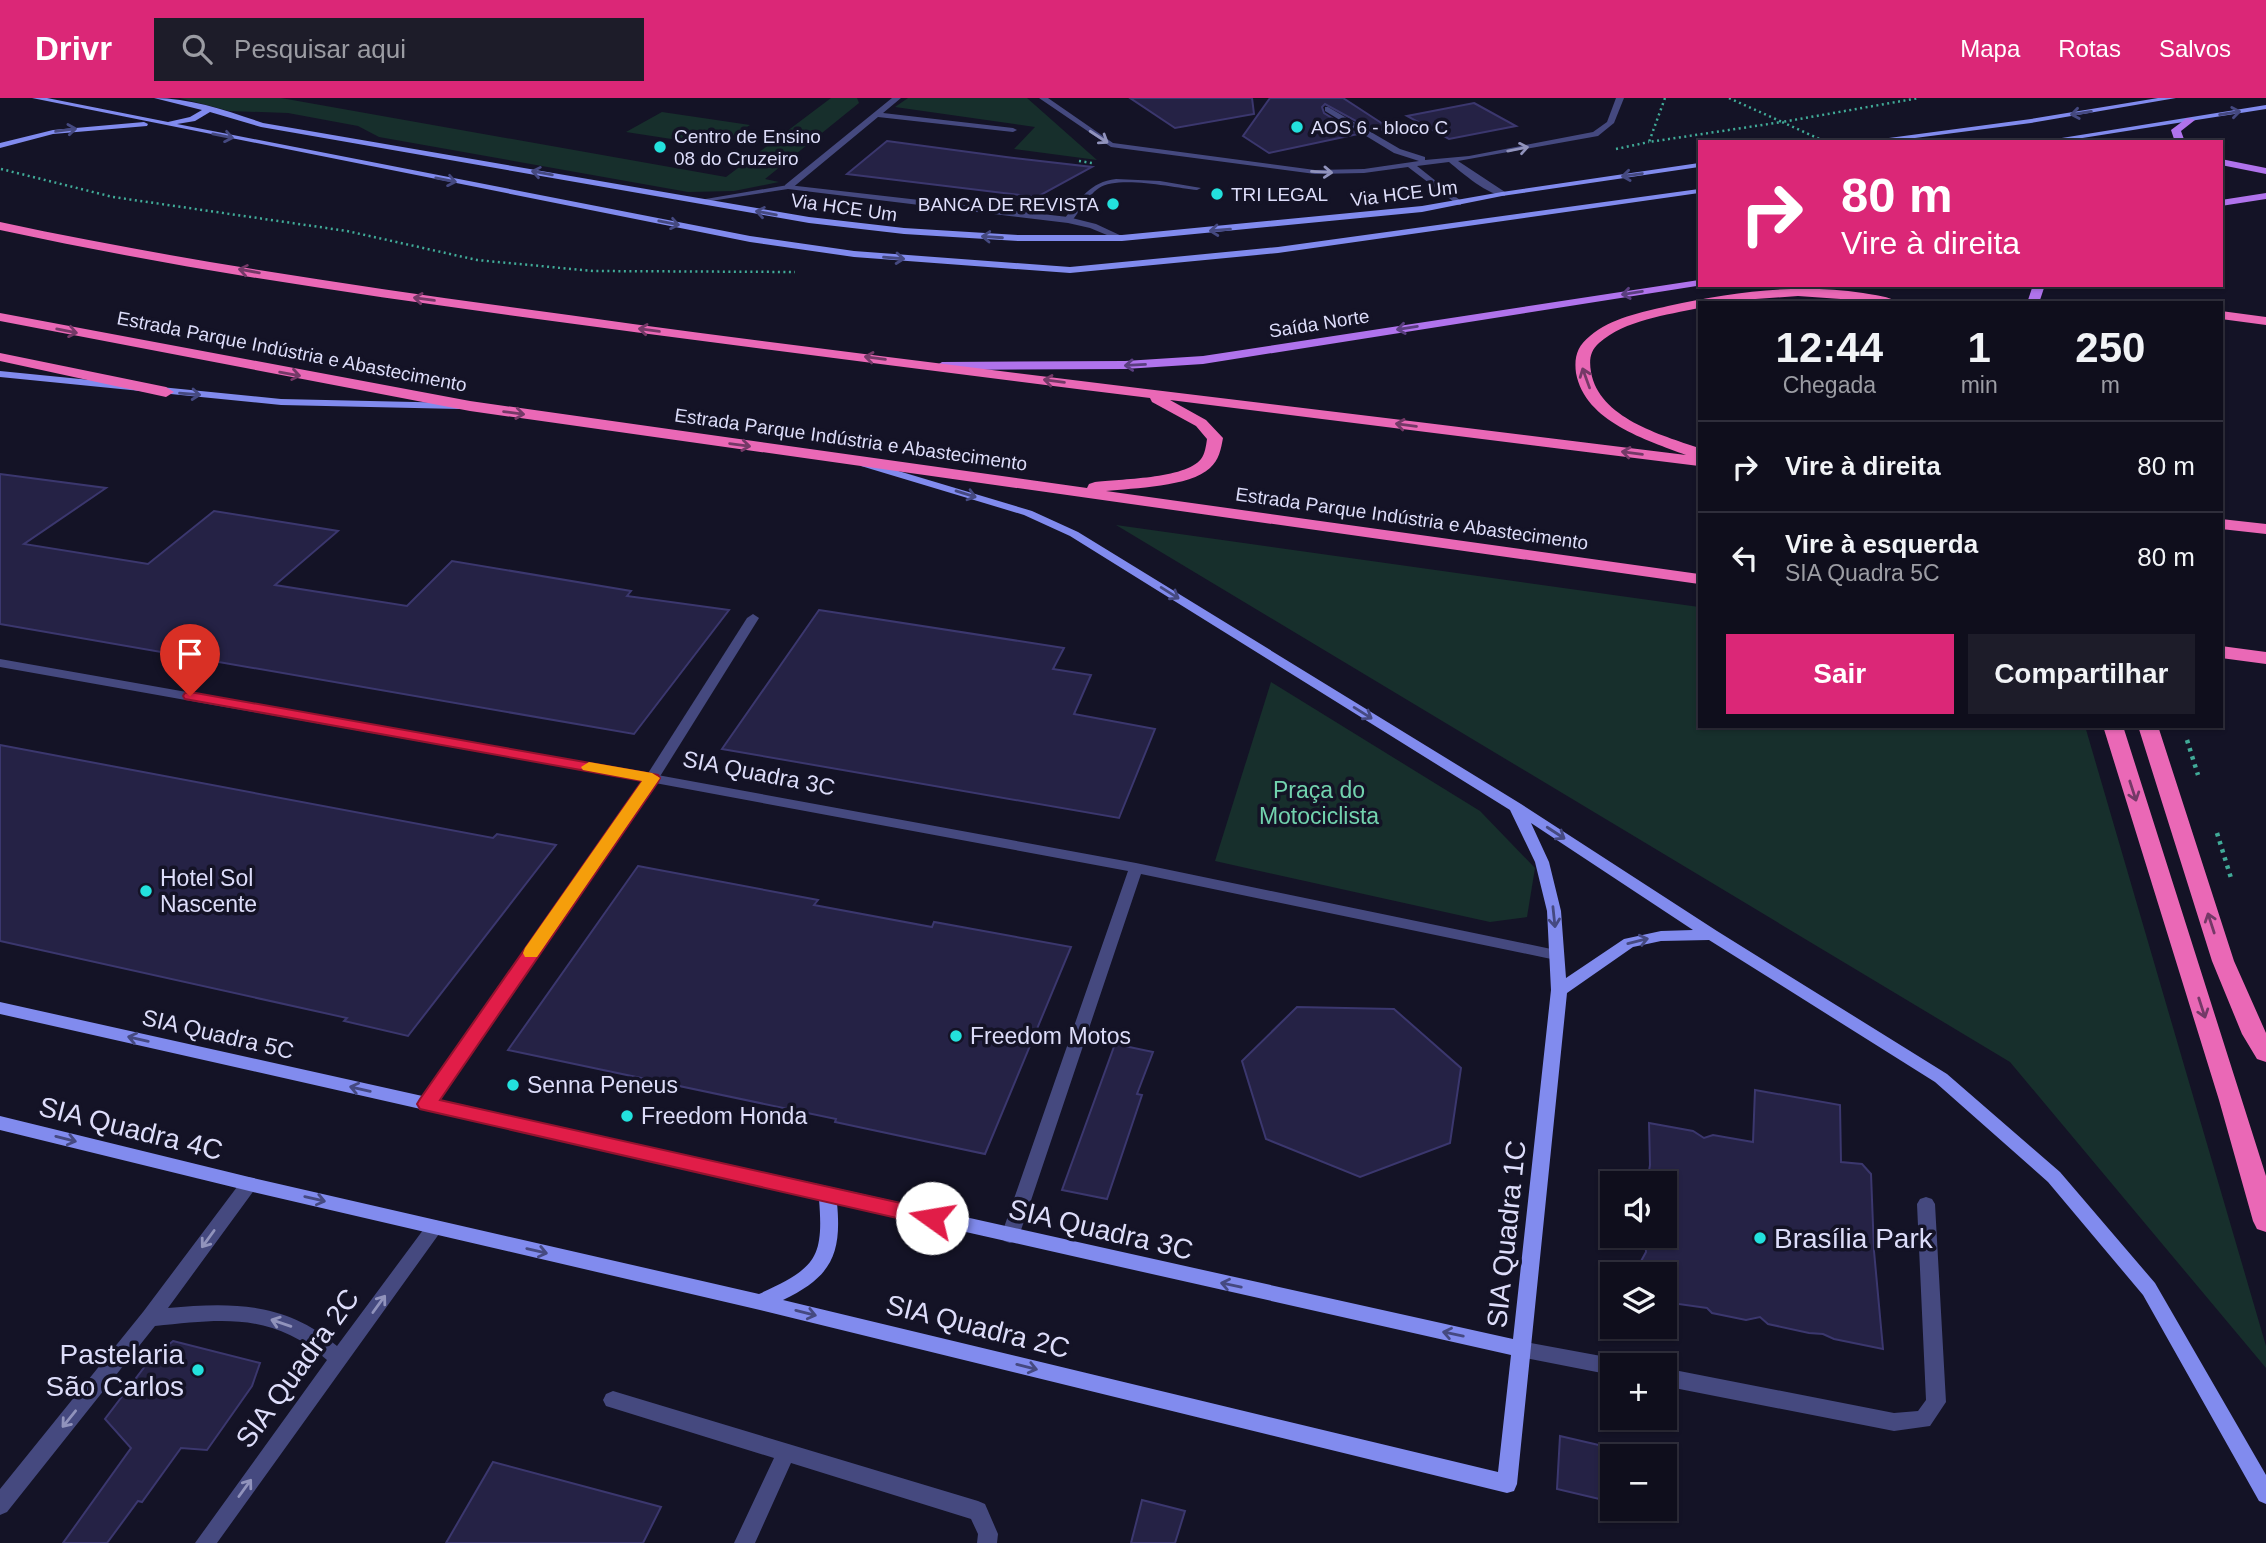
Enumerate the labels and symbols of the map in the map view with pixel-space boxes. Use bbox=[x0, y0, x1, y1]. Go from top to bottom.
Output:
one-way arrow bbox=[2218, 106, 2241, 119]
one-way arrow bbox=[2070, 107, 2093, 120]
place label: AOS 6 - bloco C bbox=[1311, 117, 1448, 138]
marker: AOS 6 - bloco C bbox=[1289, 119, 1305, 135]
one-way arrow bbox=[54, 123, 77, 136]
place label: Centro de Ensino 08 do Cruzeiro bbox=[674, 126, 821, 169]
one-way arrow bbox=[211, 130, 234, 144]
one-way arrow bbox=[1089, 130, 1108, 145]
marker: Centro de Ensino 08 do Cruzeiro bbox=[652, 139, 668, 155]
one-way arrow bbox=[1506, 142, 1529, 156]
one-way arrow bbox=[1311, 165, 1334, 178]
one-way arrow bbox=[531, 166, 554, 179]
one-way arrow bbox=[1621, 169, 1644, 182]
one-way arrow bbox=[434, 174, 457, 187]
street label: Via HCE Um bbox=[1350, 177, 1459, 210]
place label: TRI LEGAL bbox=[1231, 184, 1328, 205]
marker: TRI LEGAL bbox=[1209, 186, 1225, 202]
street label: Via HCE Um bbox=[789, 190, 899, 225]
place label: BANCA DE REVISTA bbox=[918, 194, 1099, 215]
marker: BANCA DE REVISTA bbox=[1105, 196, 1121, 212]
one-way arrow bbox=[755, 205, 778, 219]
one-way arrow bbox=[657, 217, 680, 231]
one-way arrow bbox=[1209, 224, 1231, 237]
one-way arrow bbox=[982, 230, 1004, 243]
one-way arrow bbox=[882, 252, 905, 265]
one-way arrow bbox=[238, 264, 261, 277]
one-way arrow bbox=[1621, 287, 1644, 300]
one-way arrow bbox=[413, 292, 435, 305]
street label: Saída Norte bbox=[1267, 305, 1371, 342]
street label: Estrada Parque Indústria e Abastecimento bbox=[115, 307, 469, 396]
one-way arrow bbox=[1396, 322, 1419, 335]
one-way arrow bbox=[638, 323, 661, 336]
one-way arrow bbox=[55, 324, 78, 338]
one-way arrow bbox=[864, 352, 886, 365]
one-way arrow bbox=[1124, 358, 1147, 371]
one-way arrow bbox=[278, 368, 301, 381]
one-way arrow bbox=[1579, 368, 1591, 390]
one-way arrow bbox=[1043, 374, 1066, 387]
one-way arrow bbox=[178, 388, 200, 401]
street label: Estrada Parque Indústria e Abastecimento bbox=[673, 404, 1029, 475]
one-way arrow bbox=[503, 406, 525, 419]
one-way arrow bbox=[1395, 418, 1418, 431]
one-way arrow bbox=[728, 438, 751, 451]
one-way arrow bbox=[1621, 446, 1643, 459]
street label: Estrada Parque Indústria e Abastecimento bbox=[1234, 483, 1590, 554]
one-way arrow bbox=[955, 489, 977, 502]
one-way arrow bbox=[1159, 586, 1179, 600]
pin bbox=[160, 624, 220, 696]
one-way arrow bbox=[1353, 705, 1372, 720]
street label: SIA Quadra 3C bbox=[681, 745, 837, 801]
park label: Praça do Motociclista bbox=[1259, 777, 1379, 829]
one-way arrow bbox=[2128, 780, 2141, 802]
one-way arrow bbox=[1546, 826, 1565, 841]
place label: Hotel Sol Nascente bbox=[160, 865, 257, 917]
marker: Hotel Sol Nascente bbox=[138, 883, 154, 899]
one-way arrow bbox=[1548, 905, 1561, 928]
one-way arrow bbox=[2203, 912, 2216, 934]
one-way arrow bbox=[1626, 934, 1649, 947]
one-way arrow bbox=[2197, 997, 2209, 1019]
street label: SIA Quadra 5C bbox=[140, 1004, 296, 1064]
place label: Freedom Motos bbox=[970, 1023, 1131, 1049]
marker: Freedom Motos bbox=[948, 1028, 964, 1044]
one-way arrow bbox=[127, 1032, 150, 1046]
place label: Senna Peneus bbox=[527, 1072, 678, 1098]
marker: Senna Peneus bbox=[505, 1077, 521, 1093]
one-way arrow bbox=[349, 1082, 372, 1095]
street label: SIA Quadra 4C bbox=[36, 1091, 226, 1166]
place label: Freedom Honda bbox=[641, 1103, 807, 1129]
marker: Freedom Honda bbox=[619, 1108, 635, 1124]
one-way arrow bbox=[54, 1133, 77, 1146]
street label: SIA Quadra 1C bbox=[1481, 1139, 1532, 1329]
position arrow bbox=[895, 1181, 969, 1255]
one-way arrow bbox=[303, 1193, 326, 1207]
street label: SIA Quadra 3C bbox=[1006, 1193, 1196, 1266]
place label: Brasília Park bbox=[1774, 1223, 1934, 1254]
one-way arrow bbox=[201, 1229, 215, 1248]
marker: Brasília Park bbox=[1752, 1230, 1768, 1246]
one-way arrow bbox=[525, 1244, 548, 1258]
one-way arrow bbox=[1220, 1278, 1243, 1291]
street label: SIA Quadra 2C bbox=[230, 1283, 365, 1454]
street label: SIA Quadra 2C bbox=[883, 1289, 1073, 1364]
one-way arrow bbox=[371, 1295, 386, 1314]
one-way arrow bbox=[794, 1307, 817, 1320]
one-way arrow bbox=[271, 1316, 293, 1328]
one-way arrow bbox=[1442, 1327, 1465, 1341]
place label: Pastelaria São Carlos bbox=[45, 1339, 184, 1402]
one-way arrow bbox=[1015, 1361, 1038, 1374]
marker: Pastelaria São Carlos bbox=[190, 1362, 206, 1378]
one-way arrow bbox=[61, 1409, 77, 1427]
one-way arrow bbox=[237, 1479, 252, 1498]

